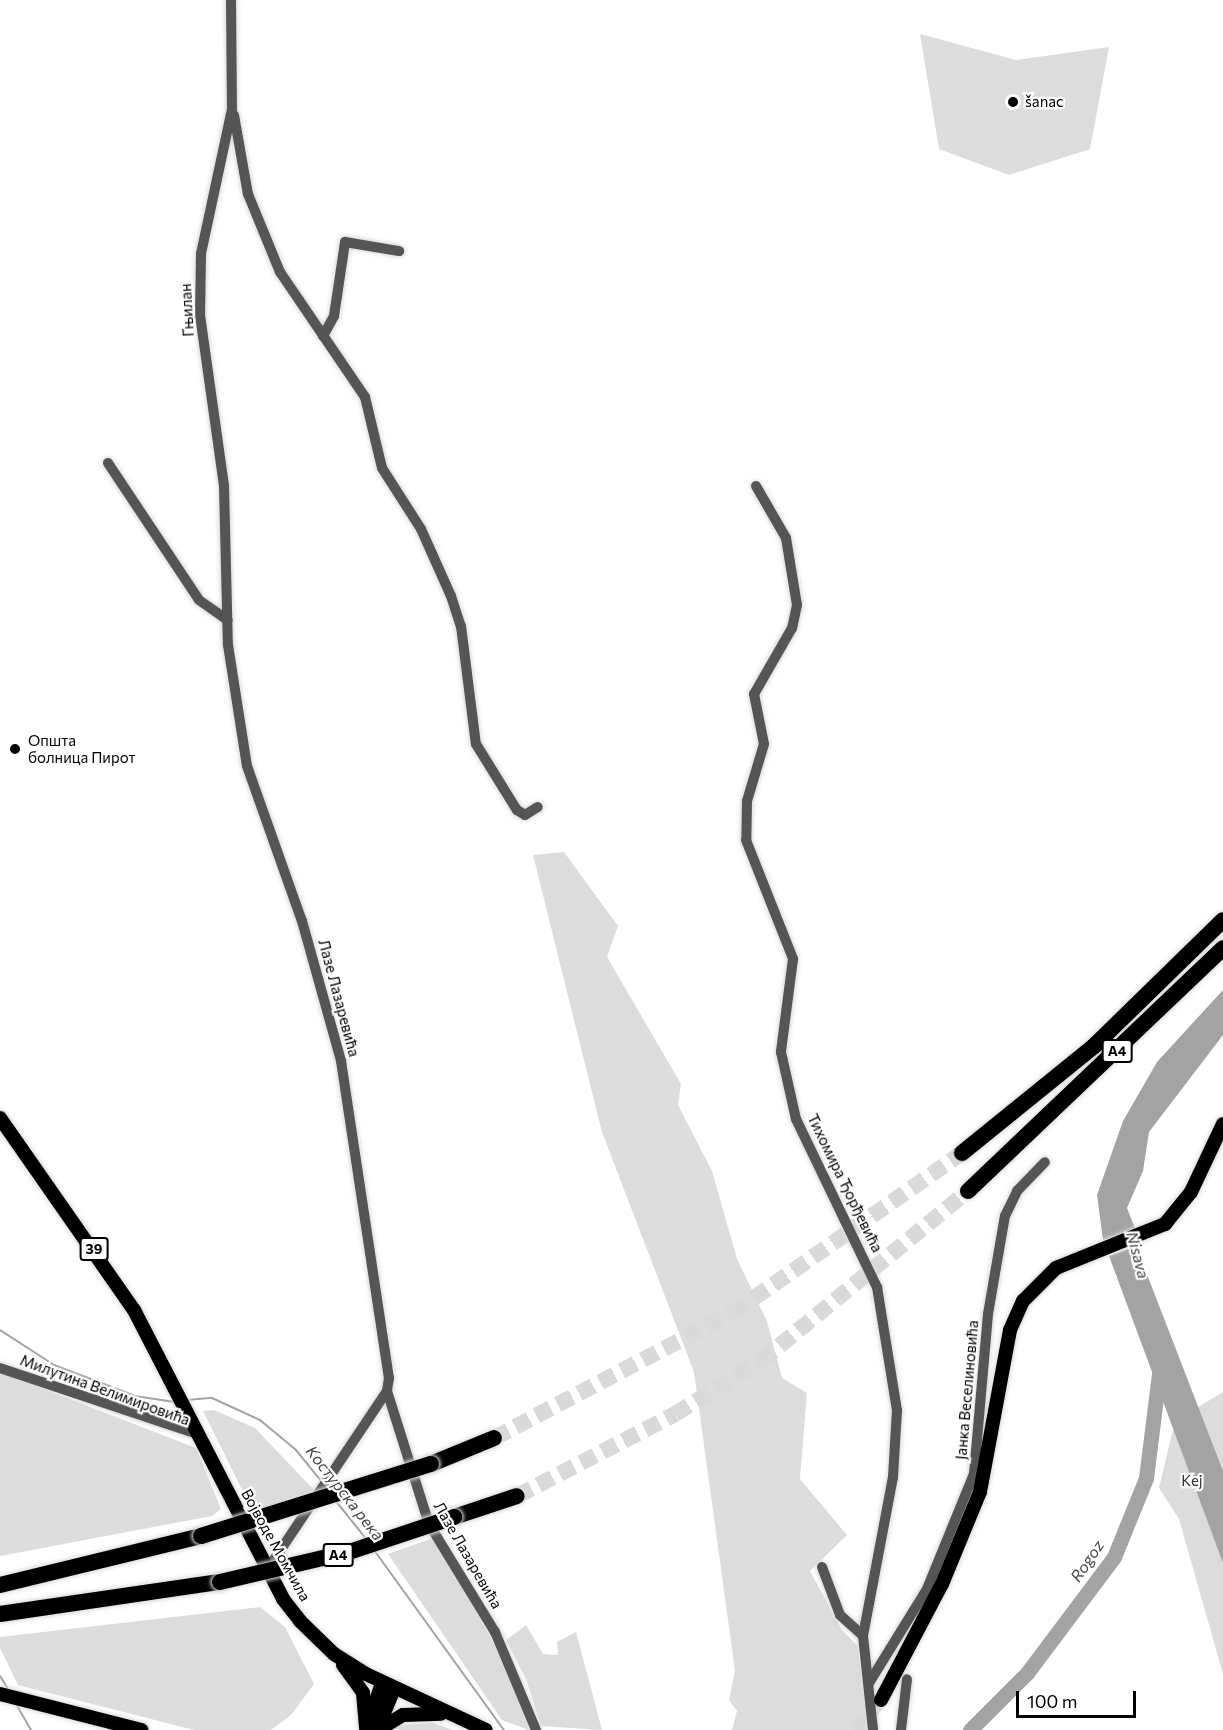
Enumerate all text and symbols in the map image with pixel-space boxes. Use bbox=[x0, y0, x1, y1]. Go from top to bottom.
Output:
place label: šanac bbox=[1025, 93, 1064, 111]
marker: šanac bbox=[1006, 95, 1020, 109]
street label: Гњилан bbox=[177, 283, 197, 337]
place label: Општа болница Пирот bbox=[28, 731, 136, 766]
marker: Општа болница Пирот bbox=[6, 740, 24, 758]
street label: Лазе Лазаревића bbox=[315, 937, 363, 1059]
road number: A4 bbox=[1100, 1040, 1134, 1062]
street label: Тихомира Ђорђевића bbox=[804, 1111, 886, 1255]
water label: Nisava bbox=[1123, 1229, 1153, 1281]
road number: 39 bbox=[79, 1238, 109, 1260]
street label: Јанка Веселиновића bbox=[952, 1319, 982, 1461]
street label: Милутина Велимировића bbox=[18, 1351, 192, 1429]
water label: Костурска река bbox=[302, 1442, 388, 1544]
park label: Кеј bbox=[1181, 1472, 1203, 1490]
street label: Војводе Момчила bbox=[238, 1486, 314, 1604]
street label: Лазе Лазаревића bbox=[430, 1498, 506, 1612]
water label: Rogoz bbox=[1066, 1537, 1108, 1585]
road number: A4 bbox=[322, 1544, 354, 1566]
scale bar bbox=[1019, 1679, 1139, 1717]
text: 100 m bbox=[1027, 1690, 1077, 1712]

